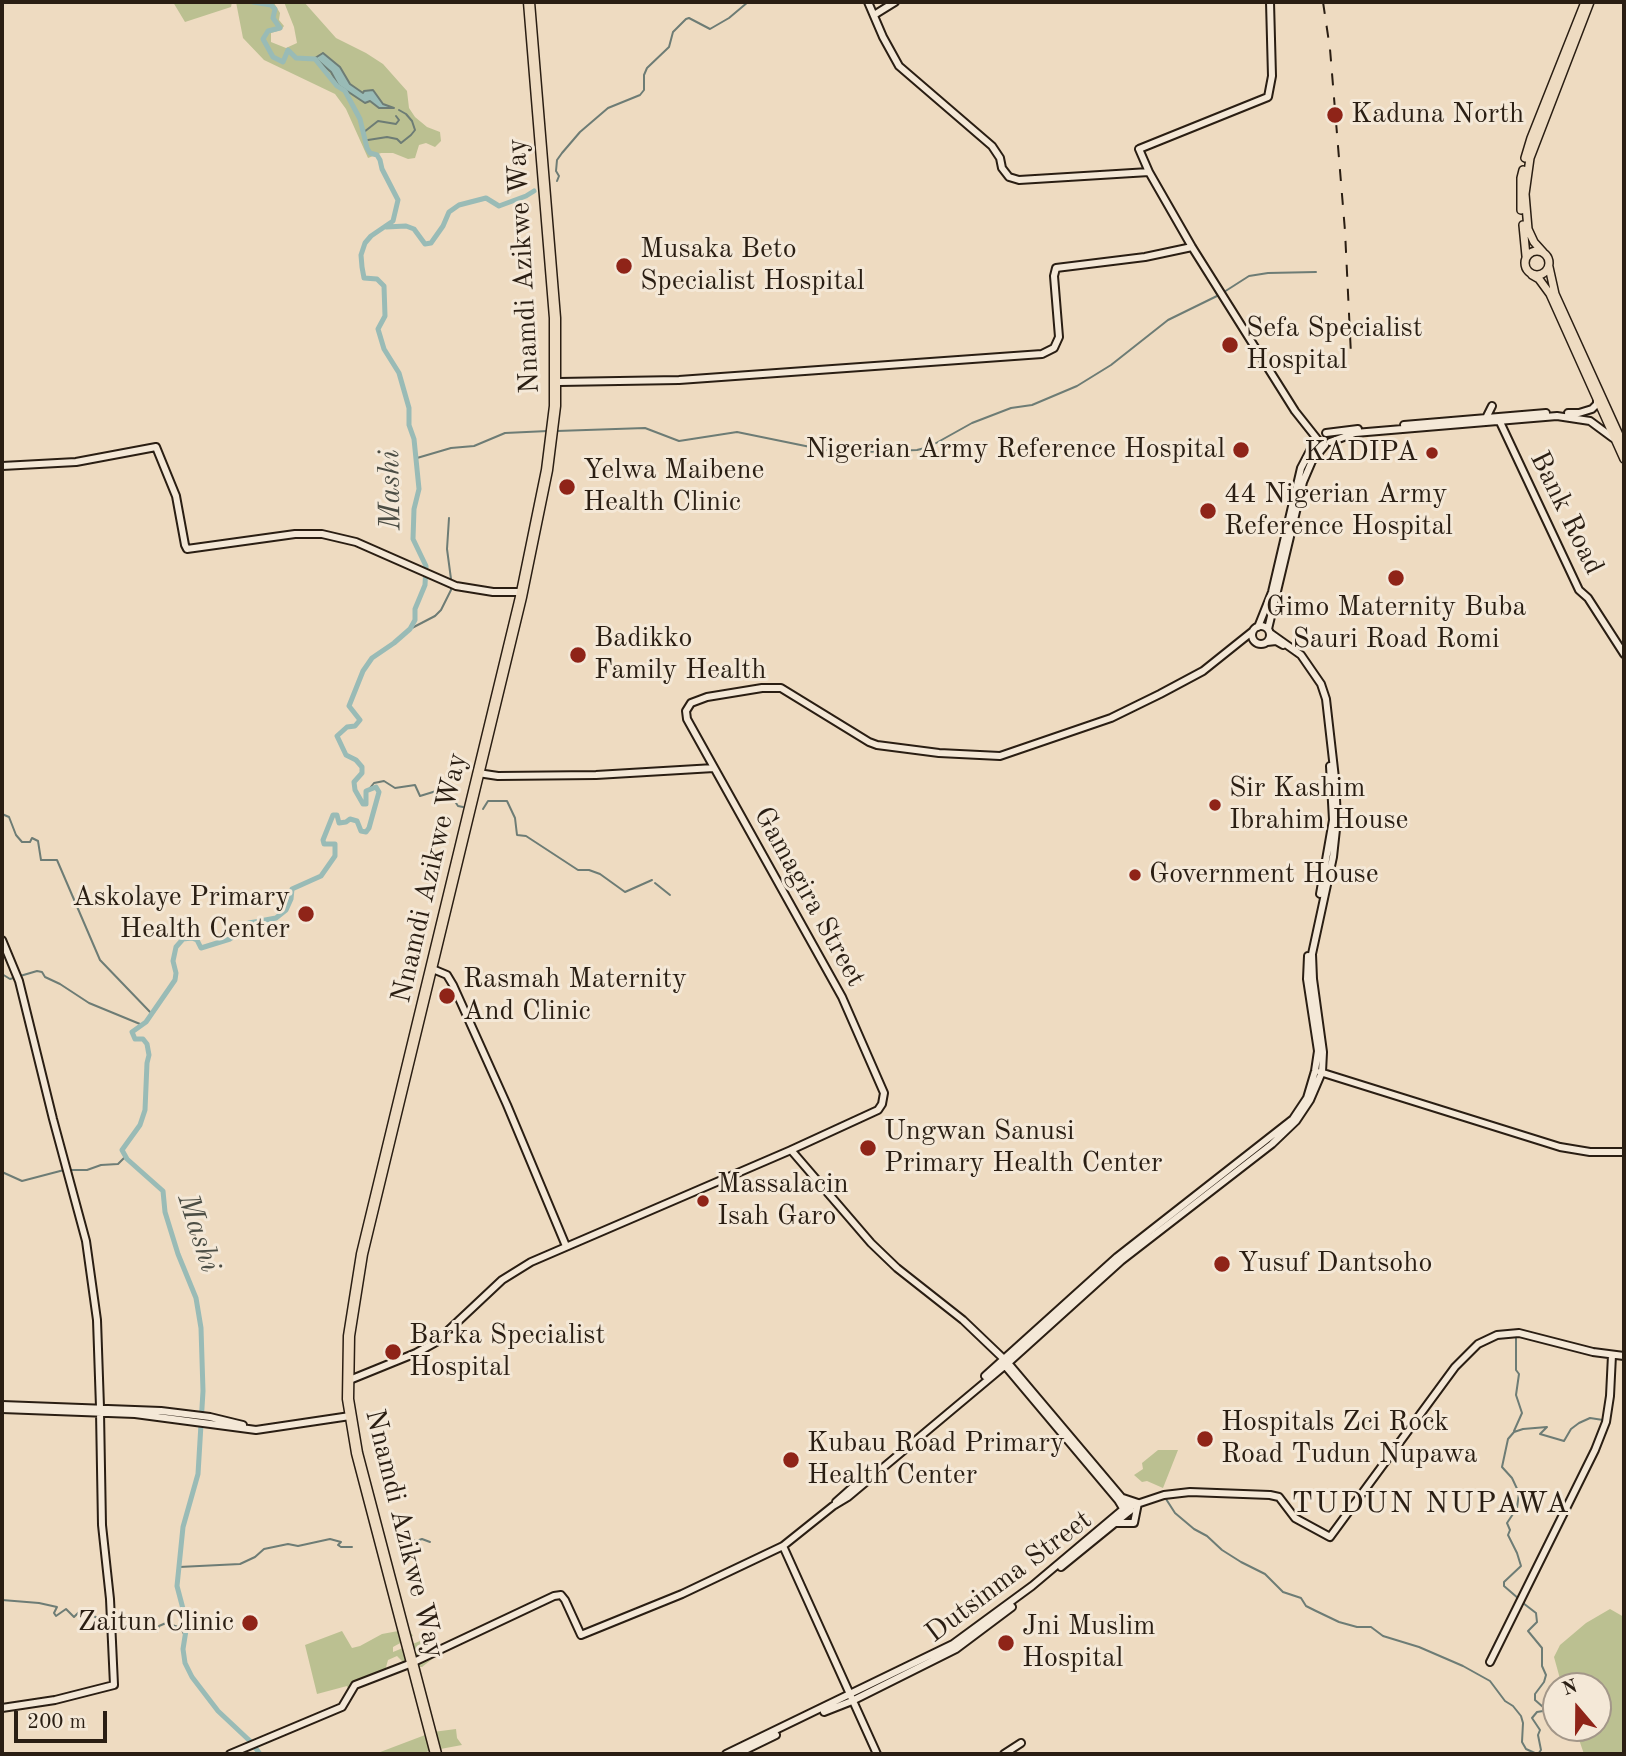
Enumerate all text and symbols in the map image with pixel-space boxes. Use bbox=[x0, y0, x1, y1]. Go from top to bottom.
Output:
place label: Kaduna North bbox=[1351, 98, 1524, 132]
marker: Kaduna North bbox=[1325, 105, 1345, 125]
street label: Nnamdi Azikwe Way bbox=[501, 138, 547, 394]
place label: Musaka Beto Specialist Hospital bbox=[640, 233, 865, 299]
marker: Musaka Beto Specialist Hospital bbox=[614, 256, 634, 276]
place label: Sefa Specialist Hospital bbox=[1246, 312, 1423, 378]
marker: Sefa Specialist Hospital bbox=[1220, 335, 1240, 355]
place label: Nigerian Army Reference Hospital bbox=[805, 433, 1225, 467]
place label: KADIPA bbox=[1304, 436, 1418, 470]
marker: Nigerian Army Reference Hospital bbox=[1231, 440, 1251, 460]
marker: KADIPA bbox=[1424, 445, 1440, 461]
street label: Bank Road bbox=[1522, 446, 1610, 580]
water label: Mashi bbox=[372, 449, 410, 531]
place label: Yelwa Maibene Health Clinic bbox=[583, 454, 764, 520]
marker: Yelwa Maibene Health Clinic bbox=[557, 477, 577, 497]
place label: 44 Nigerian Army Reference Hospital bbox=[1224, 478, 1453, 544]
marker: 44 Nigerian Army Reference Hospital bbox=[1198, 501, 1218, 521]
marker: Gimo Maternity Buba Sauri Road Romi bbox=[1386, 568, 1406, 588]
place label: Gimo Maternity Buba Sauri Road Romi bbox=[1266, 591, 1526, 657]
place label: Badikko Family Health bbox=[594, 622, 766, 688]
marker: Badikko Family Health bbox=[568, 645, 588, 665]
street label: Nnamdi Azikwe Way bbox=[385, 750, 475, 1006]
place label: Sir Kashim Ibrahim House bbox=[1229, 772, 1408, 838]
marker: Sir Kashim Ibrahim House bbox=[1207, 797, 1223, 813]
street label: Gamagira Street bbox=[746, 801, 872, 993]
place label: Government House bbox=[1149, 858, 1379, 892]
marker: Government House bbox=[1127, 867, 1143, 883]
place label: Askolaye Primary Health Center bbox=[72, 881, 290, 947]
marker: Askolaye Primary Health Center bbox=[296, 904, 316, 924]
place label: Rasmah Maternity And Clinic bbox=[463, 963, 687, 1029]
marker: Rasmah Maternity And Clinic bbox=[437, 986, 457, 1006]
place label: Ungwan Sanusi Primary Health Center bbox=[884, 1115, 1162, 1181]
marker: Ungwan Sanusi Primary Health Center bbox=[858, 1138, 878, 1158]
place label: Massalacin Isah Garo bbox=[717, 1168, 849, 1234]
water label: Mashi bbox=[168, 1189, 228, 1277]
marker: Massalacin Isah Garo bbox=[695, 1193, 711, 1209]
place label: Yusuf Dantsoho bbox=[1238, 1247, 1432, 1281]
marker: Yusuf Dantsoho bbox=[1212, 1254, 1232, 1274]
place label: Barka Specialist Hospital bbox=[409, 1319, 605, 1385]
marker: Barka Specialist Hospital bbox=[383, 1342, 403, 1362]
street label: Nnamdi Azikwe Way bbox=[357, 1406, 451, 1662]
place label: Hospitals Zci Rock Road Tudun Nupawa bbox=[1221, 1406, 1478, 1472]
place label: Kubau Road Primary Health Center bbox=[807, 1427, 1065, 1493]
marker: Hospitals Zci Rock Road Tudun Nupawa bbox=[1195, 1429, 1215, 1449]
marker: Kubau Road Primary Health Center bbox=[781, 1450, 801, 1470]
district label: TUDUN NUPAWA bbox=[1293, 1486, 1569, 1522]
street label: Dutsinma Street bbox=[919, 1504, 1099, 1650]
place label: Zaitun Clinic bbox=[78, 1606, 234, 1640]
place label: Jni Muslim Hospital bbox=[1022, 1610, 1156, 1676]
marker: Zaitun Clinic bbox=[240, 1613, 260, 1633]
marker: Jni Muslim Hospital bbox=[996, 1633, 1016, 1653]
north arrow bbox=[1542, 1672, 1612, 1742]
text: N bbox=[1560, 1677, 1580, 1700]
scale bar bbox=[18, 1696, 110, 1740]
text: 200 m bbox=[27, 1712, 86, 1733]

